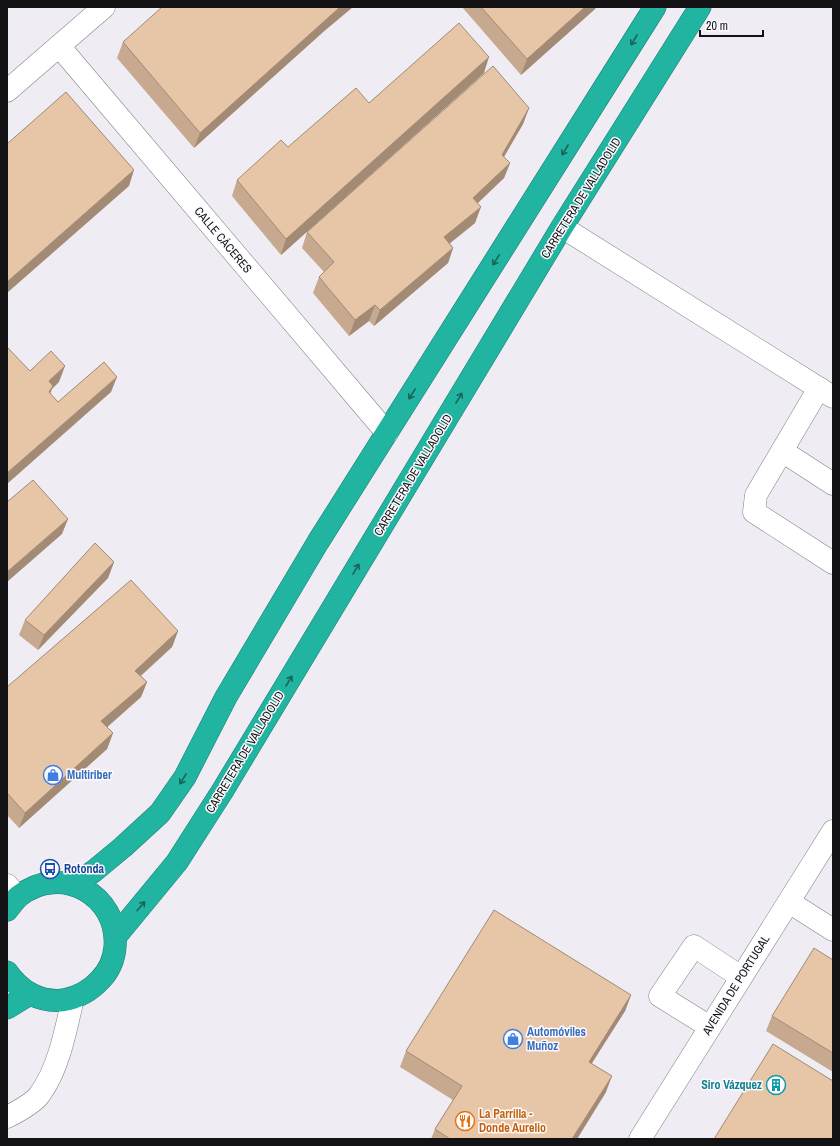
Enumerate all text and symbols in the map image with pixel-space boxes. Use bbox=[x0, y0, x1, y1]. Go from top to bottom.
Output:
scale bar bbox=[700, 12, 763, 38]
text: 20 m bbox=[706, 18, 728, 34]
one-way arrow bbox=[630, 34, 638, 46]
street label: CARRETERA DE VALLADOLID bbox=[537, 135, 625, 261]
one-way arrow bbox=[561, 144, 569, 155]
street label: CALLE CÁCERES bbox=[191, 204, 256, 277]
one-way arrow bbox=[492, 254, 500, 265]
one-way arrow bbox=[408, 388, 416, 399]
one-way arrow bbox=[455, 392, 463, 404]
street label: CARRETERA DE VALLADOLID bbox=[370, 411, 456, 539]
one-way arrow bbox=[352, 563, 360, 575]
one-way arrow bbox=[285, 675, 293, 687]
street label: CARRETERA DE VALLADOLID bbox=[202, 688, 288, 816]
shop icon: Multiriber bbox=[42, 764, 64, 786]
place label: Multiriber bbox=[67, 767, 112, 783]
one-way arrow bbox=[179, 773, 187, 784]
bus stop icon: Rotonda bbox=[39, 858, 61, 880]
place label: Rotonda bbox=[64, 861, 104, 877]
one-way arrow bbox=[136, 901, 145, 912]
street label: AVENIDA DE PORTUGAL bbox=[698, 932, 774, 1039]
place label: Automóviles Muñoz bbox=[527, 1024, 587, 1054]
shop icon: Automóviles Muñoz bbox=[502, 1028, 524, 1050]
building icon: Siro Vázquez bbox=[765, 1074, 787, 1096]
place label: Siro Vázquez bbox=[701, 1077, 762, 1093]
place label: La Parrilla - Donde Aurelio bbox=[479, 1106, 546, 1136]
restaurant icon: La Parrilla - Donde Aurelio bbox=[454, 1110, 476, 1132]

